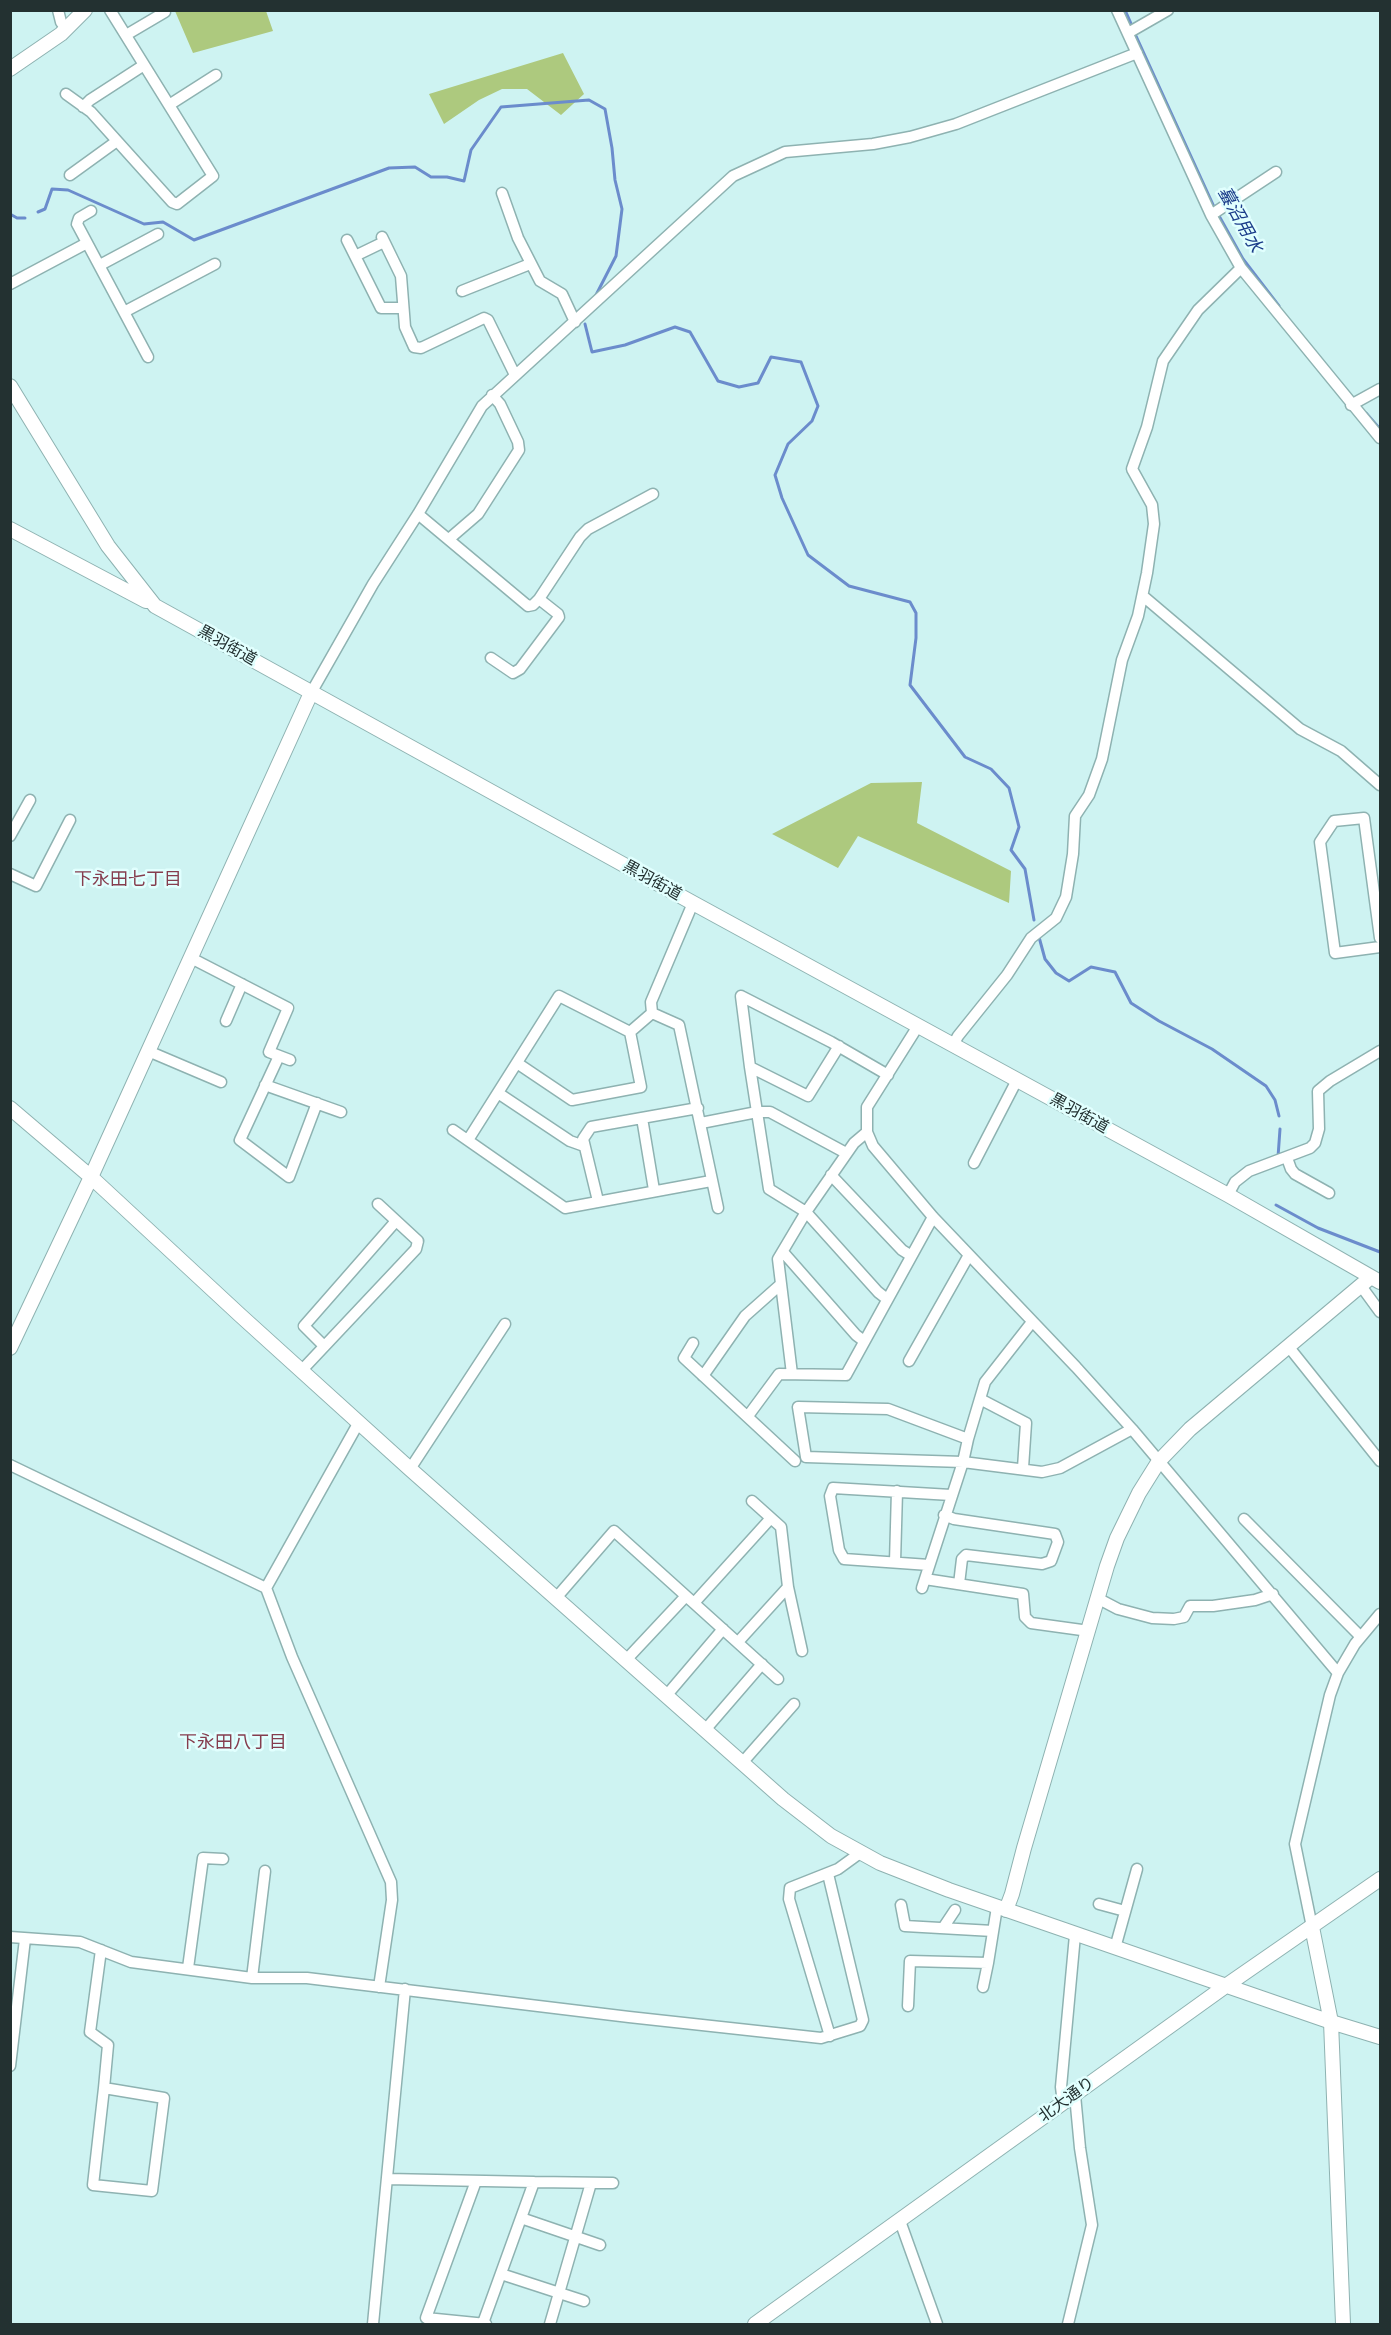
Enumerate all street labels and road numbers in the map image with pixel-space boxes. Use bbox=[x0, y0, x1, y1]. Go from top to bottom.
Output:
street label: 黒羽街道 bbox=[194, 622, 260, 670]
street label: 黒羽街道 bbox=[619, 857, 685, 905]
street label: 黒羽街道 bbox=[1046, 1090, 1112, 1138]
street label: 北大通り bbox=[1035, 2073, 1099, 2127]

